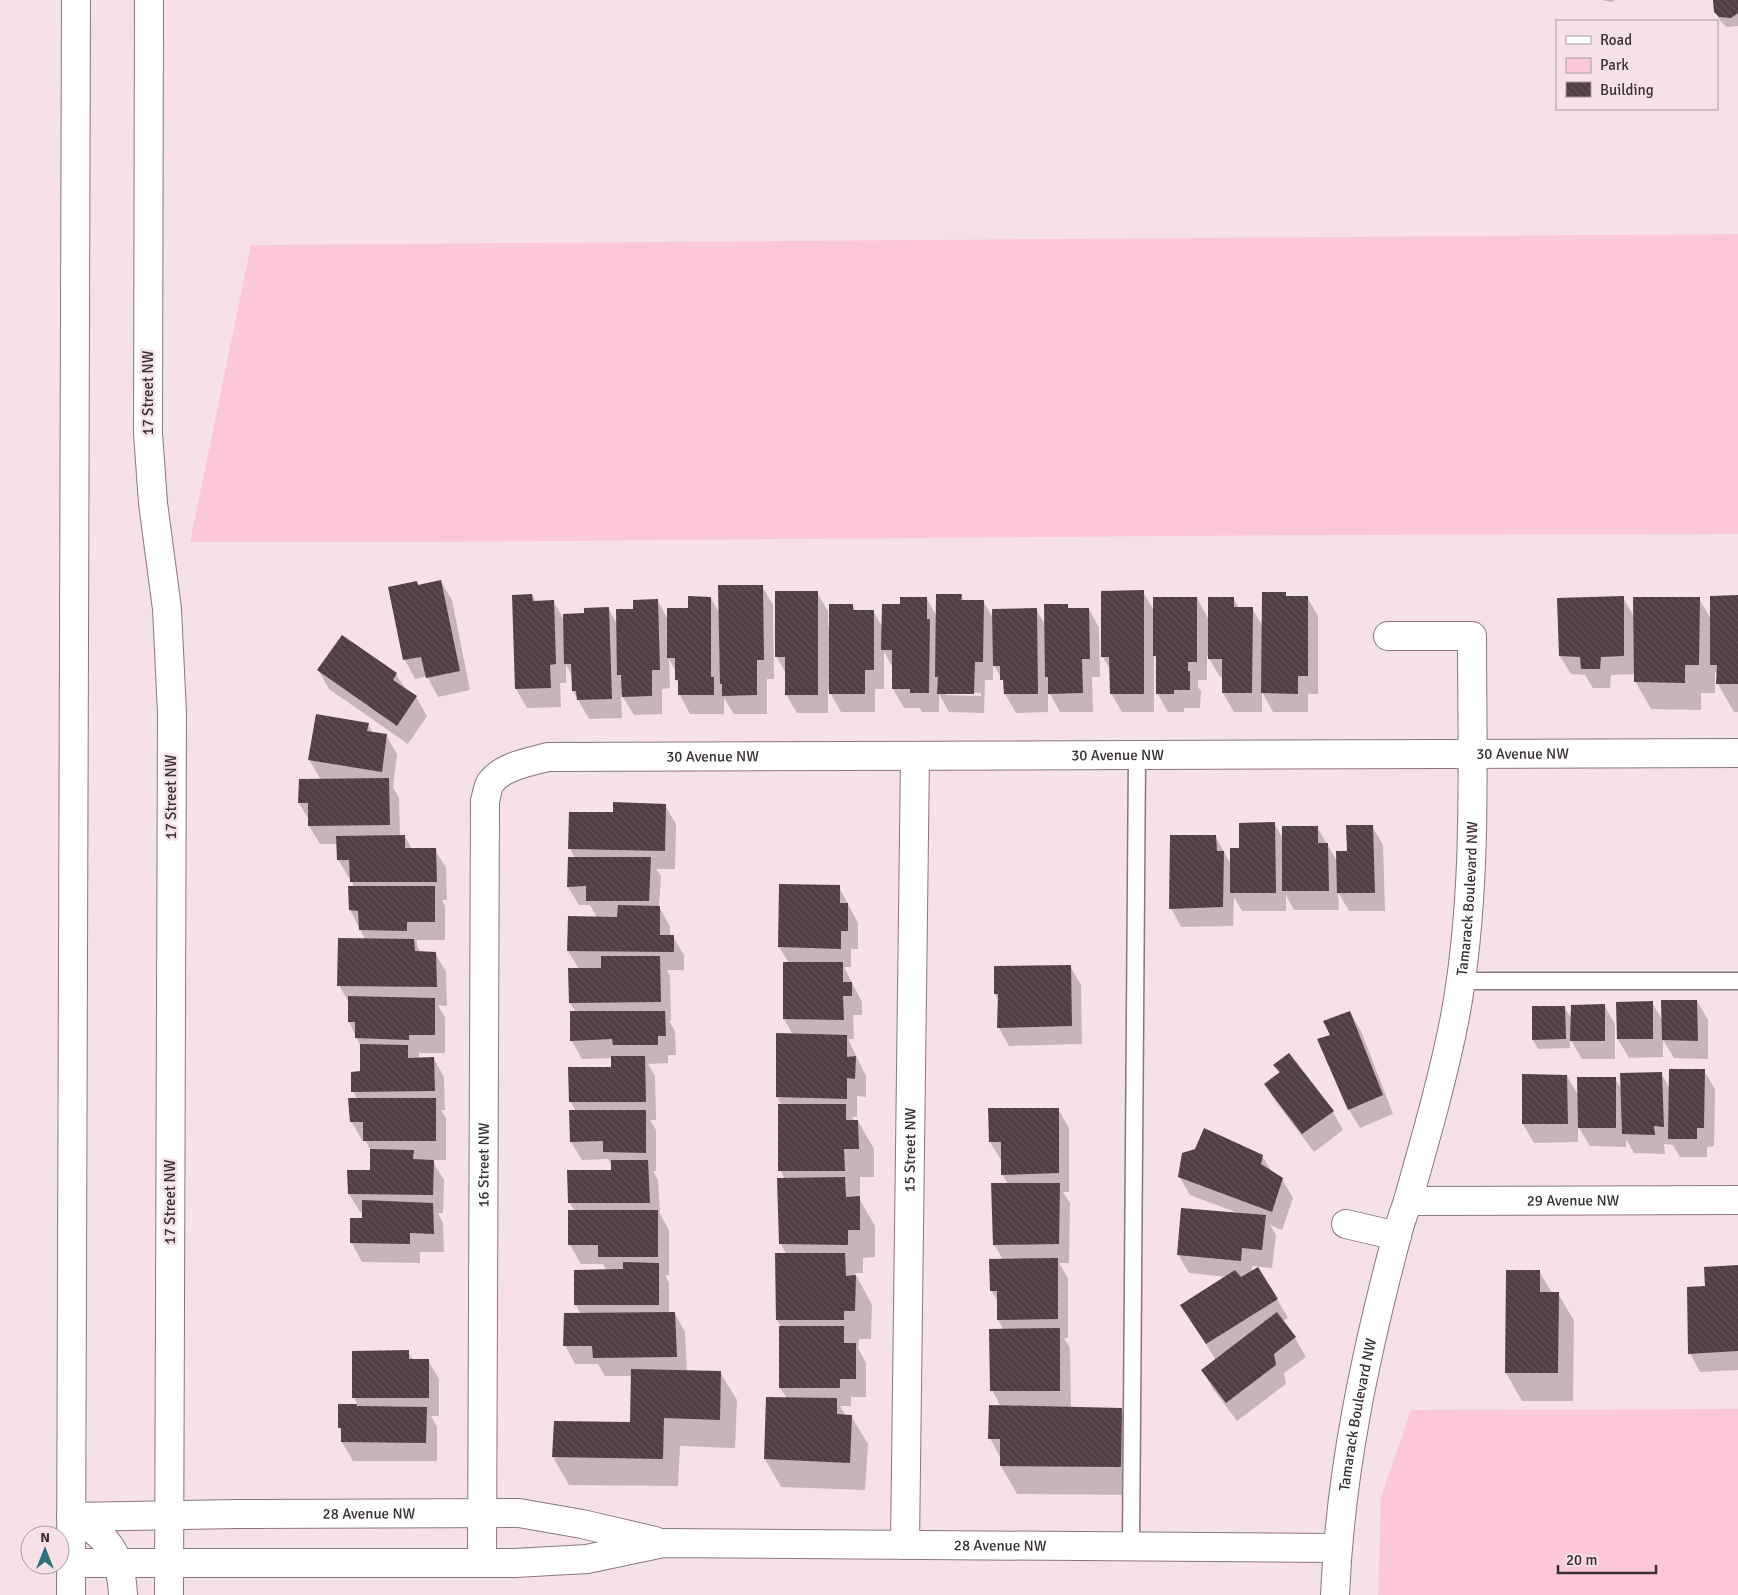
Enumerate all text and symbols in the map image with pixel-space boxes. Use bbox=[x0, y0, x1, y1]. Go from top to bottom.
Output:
legend bbox=[1556, 20, 1718, 110]
text: Road bbox=[1600, 31, 1632, 49]
text: Park bbox=[1600, 56, 1629, 74]
text: Building bbox=[1600, 81, 1654, 99]
street label: 17 Street NW bbox=[139, 350, 157, 435]
street label: 30 Avenue NW bbox=[1476, 745, 1569, 763]
street label: 30 Avenue NW bbox=[1071, 746, 1164, 764]
street label: 30 Avenue NW bbox=[666, 747, 759, 766]
street label: 17 Street NW bbox=[162, 754, 180, 839]
street label: Tamarack Boulevard NW bbox=[1453, 821, 1481, 977]
street label: 15 Street NW bbox=[900, 1107, 920, 1193]
street label: 16 Street NW bbox=[474, 1122, 493, 1207]
street label: 17 Street NW bbox=[161, 1159, 179, 1244]
street label: 29 Avenue NW bbox=[1527, 1191, 1620, 1210]
street label: Tamarack Boulevard NW bbox=[1335, 1336, 1380, 1492]
street label: 28 Avenue NW bbox=[323, 1504, 416, 1523]
north arrow bbox=[20, 1525, 70, 1575]
text: N bbox=[40, 1529, 50, 1546]
street label: 28 Avenue NW bbox=[954, 1536, 1047, 1555]
scale bar bbox=[1558, 1542, 1656, 1574]
text: 20 m bbox=[1566, 1551, 1597, 1569]

